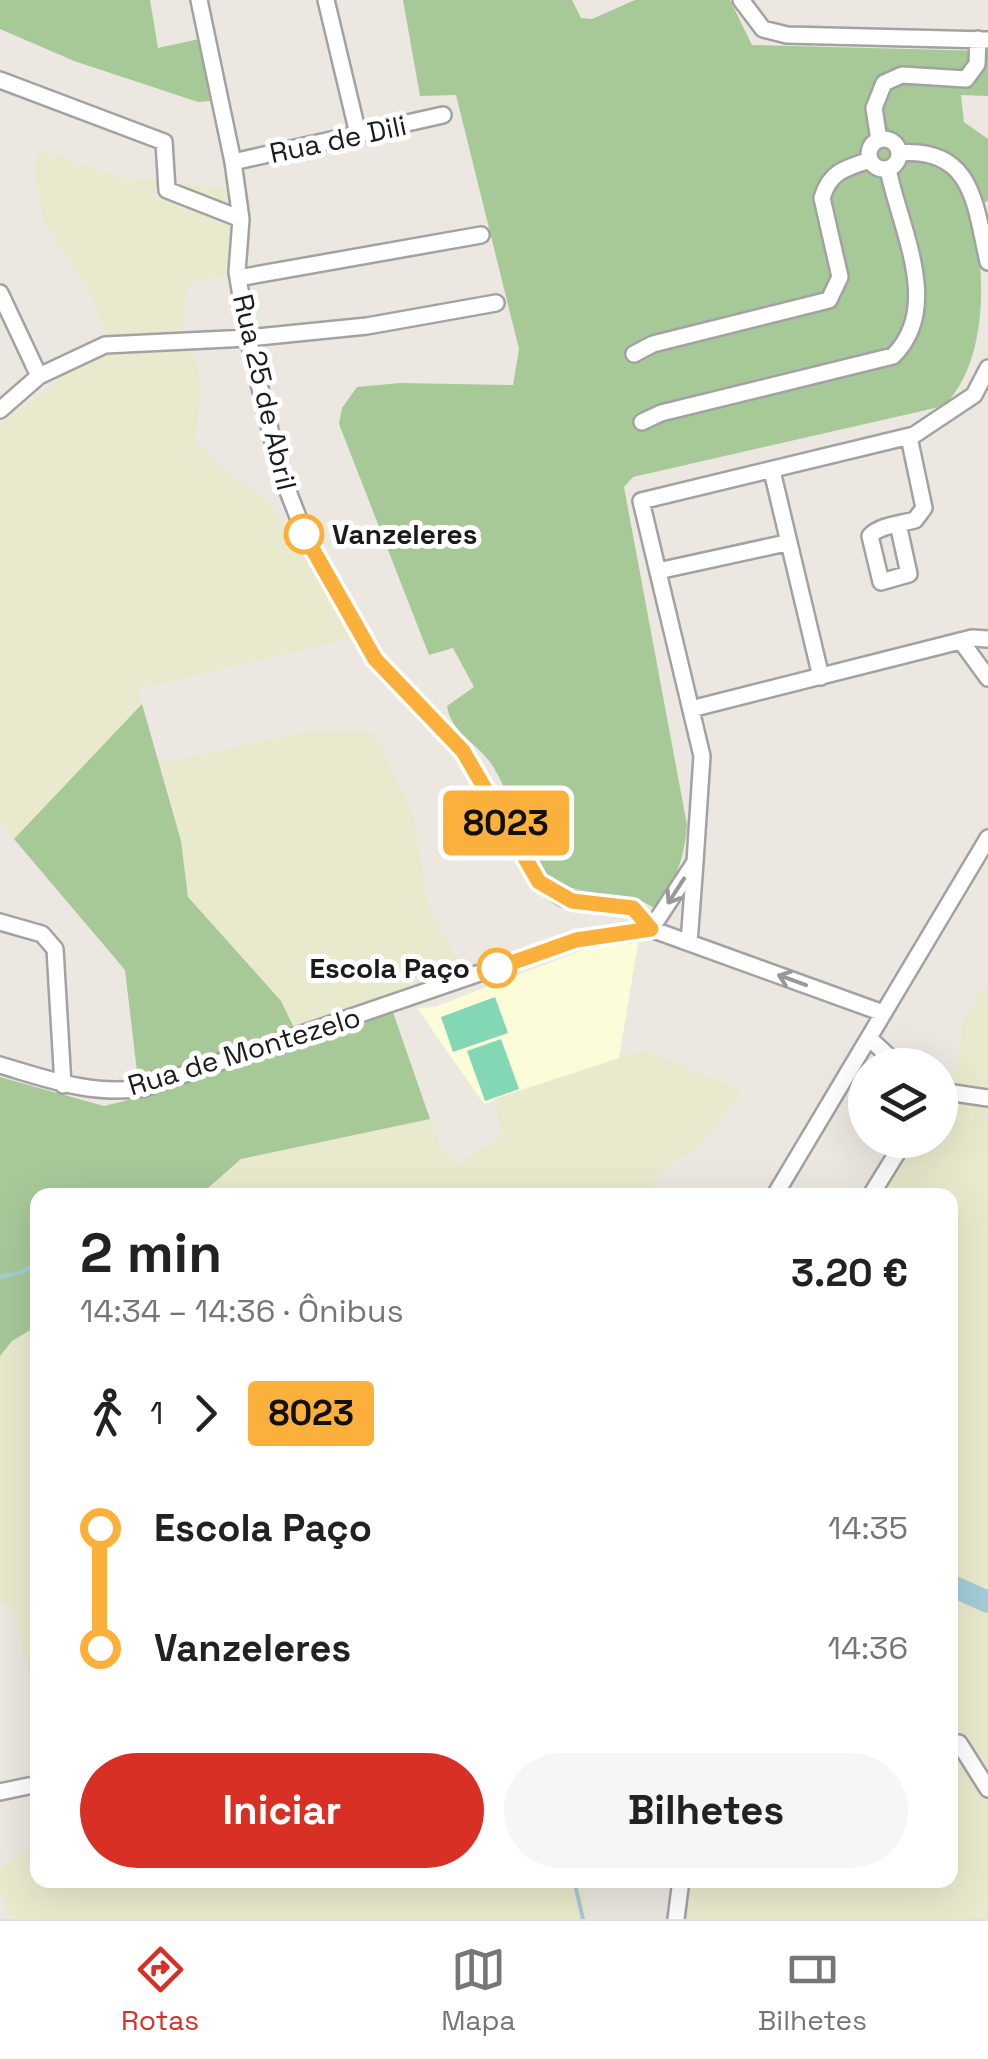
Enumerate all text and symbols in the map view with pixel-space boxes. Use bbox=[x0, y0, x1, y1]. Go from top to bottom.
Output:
street label: Rua de Dili bbox=[266, 107, 410, 171]
street label: Rua 25 de Abril bbox=[225, 290, 305, 494]
marker: Vanzeleres bbox=[285, 515, 323, 553]
place label: Vanzeleres bbox=[332, 516, 477, 552]
line badge: 8023 bbox=[436, 790, 576, 856]
text: 8023 bbox=[463, 801, 549, 845]
one-way arrow bbox=[666, 876, 687, 904]
marker: Escola Paço bbox=[478, 949, 516, 987]
place label: Escola Paço bbox=[309, 950, 470, 986]
one-way arrow bbox=[777, 970, 808, 988]
street label: Rua de Montezelo bbox=[123, 998, 365, 1104]
map controls bbox=[848, 1048, 958, 1158]
button: layers bbox=[848, 1048, 958, 1158]
text: 2 min bbox=[80, 1218, 222, 1288]
text: 3.20 € bbox=[791, 1249, 908, 1297]
text: 14:34 – 14:36 · Ônibus bbox=[80, 1291, 404, 1331]
icon: walk bbox=[80, 1386, 135, 1441]
icon: forward bbox=[178, 1386, 233, 1441]
text: 8023 bbox=[268, 1391, 354, 1435]
text: 1 bbox=[150, 1393, 163, 1433]
text: Escola Paço bbox=[154, 1504, 372, 1552]
text: 14:35 bbox=[828, 1508, 908, 1548]
text: Vanzeleres bbox=[154, 1624, 351, 1672]
text: 14:36 bbox=[828, 1628, 908, 1668]
button: Iniciar bbox=[80, 1753, 484, 1868]
button: Bilhetes bbox=[504, 1753, 908, 1868]
tab: Rotas bbox=[121, 1942, 199, 2038]
tab: Mapa bbox=[441, 1942, 516, 2038]
tab: Bilhetes bbox=[758, 1942, 867, 2038]

